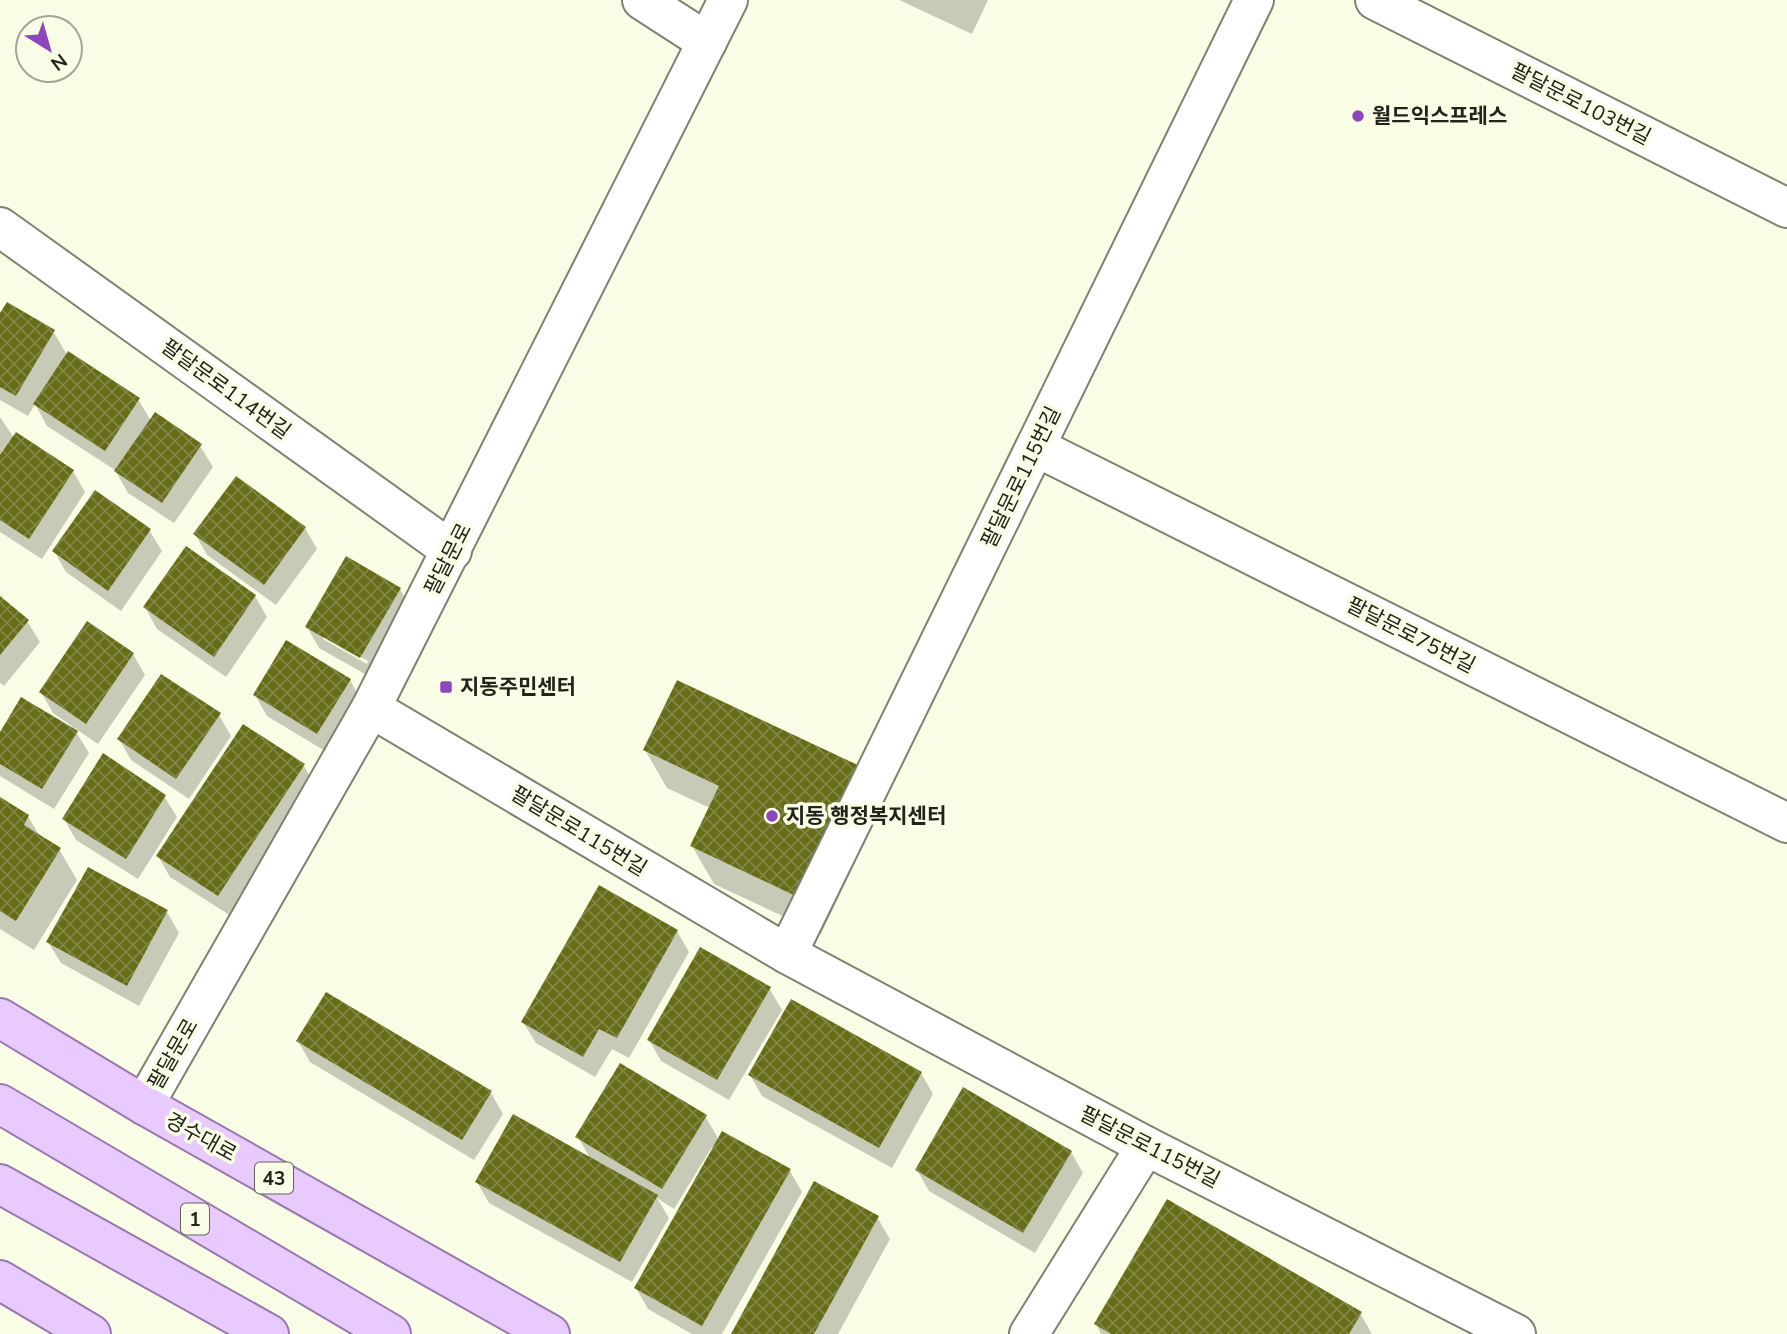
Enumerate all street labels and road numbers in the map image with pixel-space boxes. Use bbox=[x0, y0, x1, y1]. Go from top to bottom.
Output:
street label: 팔달문로103번길 bbox=[1506, 57, 1656, 151]
street label: 팔달문로114번길 bbox=[156, 332, 296, 446]
street label: 팔달문로115번길 bbox=[975, 402, 1067, 552]
street label: 팔달문로 bbox=[418, 518, 478, 600]
street label: 팔달문로75번길 bbox=[1342, 590, 1480, 680]
street label: 팔달문로115번길 bbox=[506, 779, 652, 883]
street label: 팔달문로 bbox=[142, 1014, 204, 1094]
street label: 팔달문로115번길 bbox=[1075, 1100, 1225, 1194]
street label: 경수대로 bbox=[160, 1106, 242, 1168]
road number: 43 bbox=[255, 1162, 293, 1194]
road number: 1 bbox=[181, 1204, 209, 1234]

